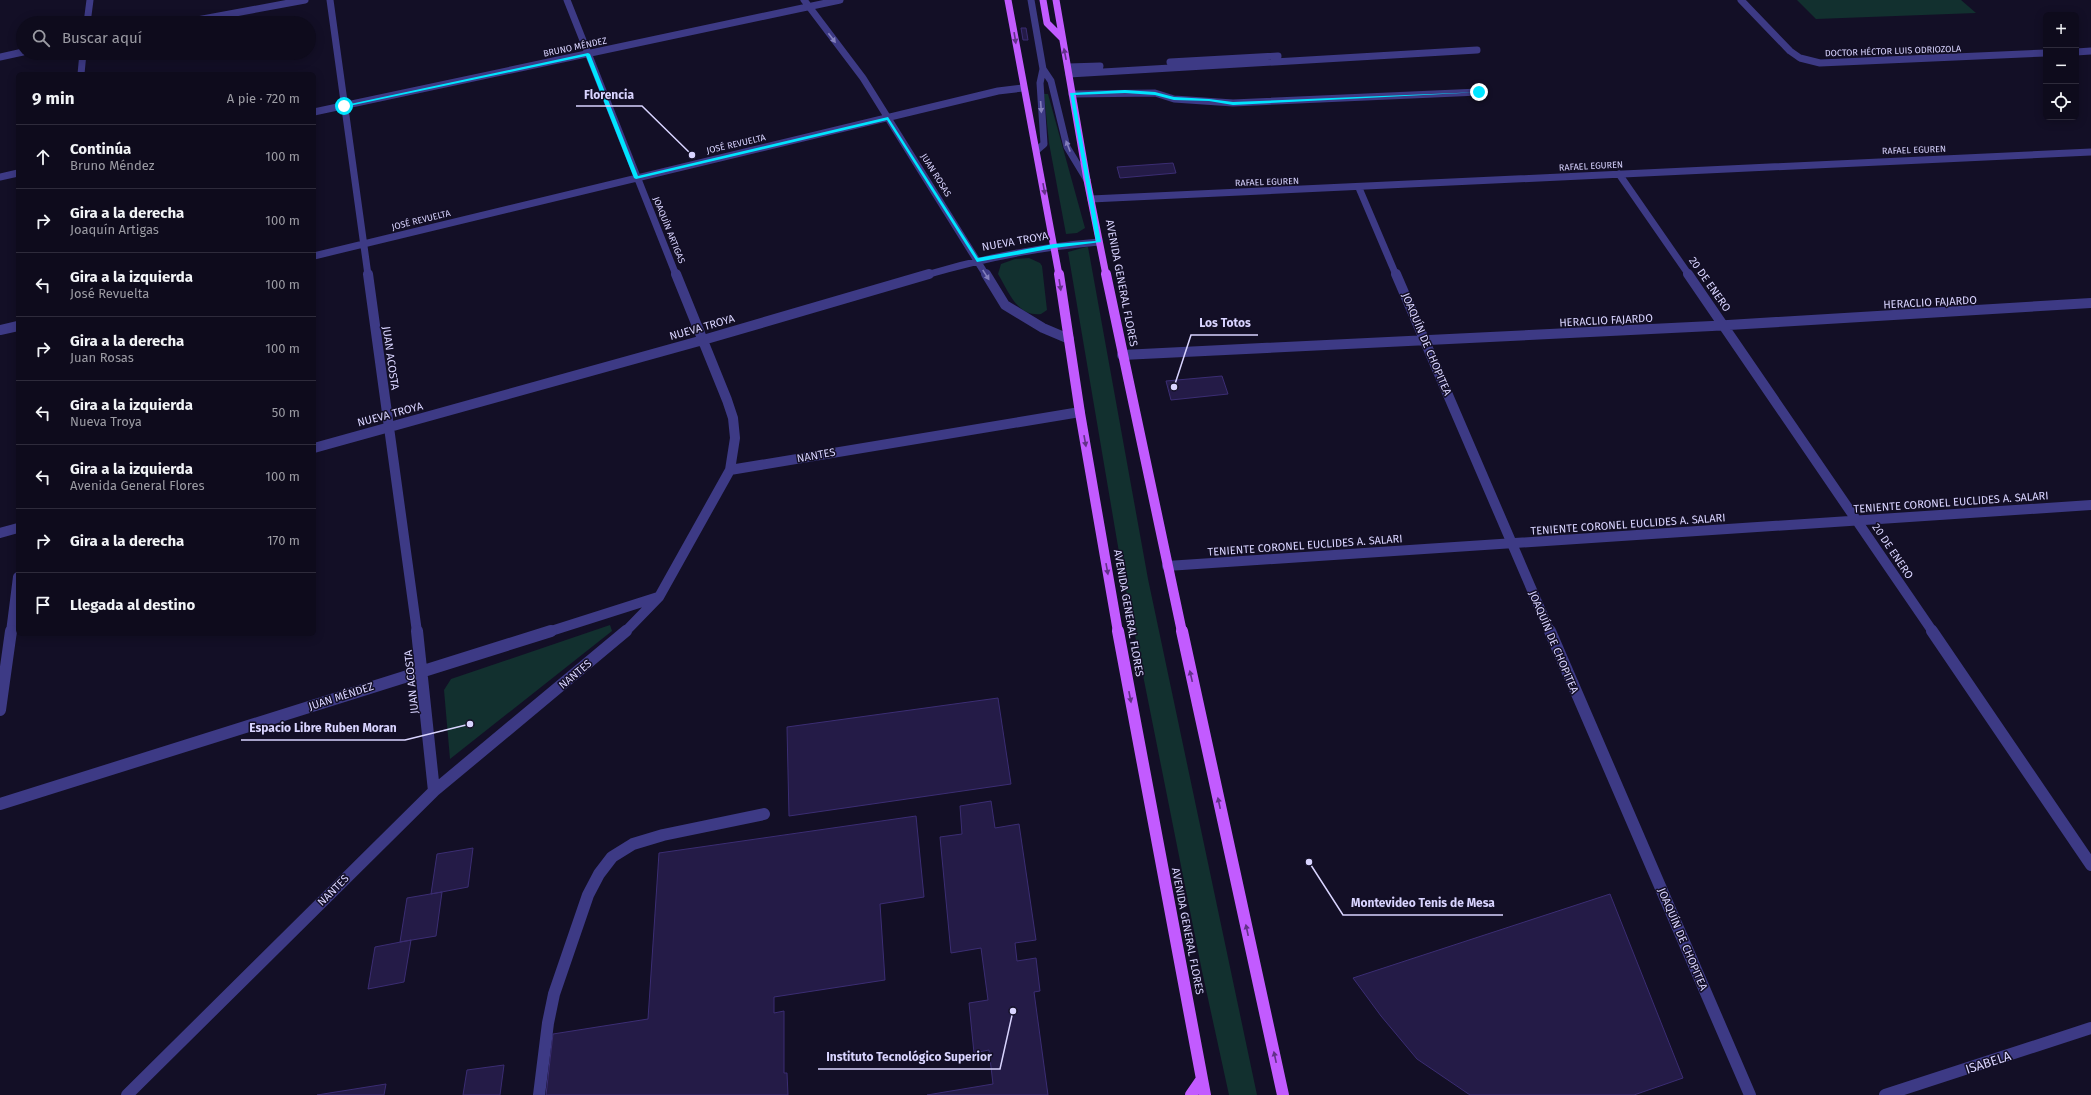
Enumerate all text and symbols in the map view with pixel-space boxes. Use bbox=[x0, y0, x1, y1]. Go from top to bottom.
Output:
map controls bbox=[2043, 12, 2079, 120]
button: + bbox=[2043, 12, 2079, 48]
search box bbox=[16, 16, 316, 60]
icon: search bbox=[30, 27, 52, 49]
text: Buscar aquí bbox=[62, 29, 142, 47]
one-way arrow bbox=[827, 32, 836, 43]
one-way arrow bbox=[1012, 32, 1018, 45]
street label: BRUNO MÉNDEZ bbox=[542, 34, 608, 59]
street label: DOCTOR HÉCTOR LUIS ODRIOZOLA bbox=[1825, 43, 1962, 58]
one-way arrow bbox=[1062, 48, 1068, 60]
button: − bbox=[2043, 48, 2079, 84]
callout: Florencia bbox=[576, 82, 642, 106]
route end bbox=[1470, 83, 1488, 101]
button: locate bbox=[2043, 84, 2079, 120]
text: 9 min bbox=[32, 88, 75, 109]
text: Florencia bbox=[584, 88, 634, 102]
text: A pie · 720 m bbox=[227, 91, 300, 106]
route start bbox=[335, 97, 353, 115]
one-way arrow bbox=[1038, 101, 1045, 113]
street label: JOSÉ REVUELTA bbox=[705, 131, 767, 156]
text: Continúa bbox=[70, 140, 131, 158]
one-way arrow bbox=[1064, 140, 1070, 152]
street label: RAFAEL EGUREN bbox=[1882, 144, 1946, 156]
icon: ahead bbox=[32, 146, 54, 168]
text: 100 m bbox=[265, 149, 300, 164]
street label: JUAN ROSAS bbox=[919, 152, 953, 198]
text: Bruno Méndez bbox=[70, 158, 154, 173]
street label: RAFAEL EGUREN bbox=[1559, 159, 1623, 173]
street label: RAFAEL EGUREN bbox=[1235, 176, 1299, 188]
one-way arrow bbox=[1041, 183, 1047, 195]
street label: JOAQUÍN ARTIGAS bbox=[651, 195, 688, 265]
text: Gira a la derecha bbox=[70, 204, 184, 222]
street label: JOSÉ REVUELTA bbox=[390, 207, 452, 232]
icon: right bbox=[32, 210, 54, 232]
text: 100 m bbox=[265, 213, 300, 228]
street label: AVENIDA GENERAL FLORES bbox=[1103, 218, 1140, 348]
text: Joaquín Artigas bbox=[70, 222, 159, 237]
street label: NUEVA TROYA bbox=[981, 229, 1050, 254]
street label: 20 DE ENERO bbox=[1686, 254, 1733, 314]
text: Gira a la izquierda bbox=[70, 268, 193, 286]
one-way arrow bbox=[983, 270, 990, 281]
icon: left bbox=[32, 274, 54, 296]
text: 100 m bbox=[265, 277, 300, 292]
one-way arrow bbox=[1057, 278, 1063, 291]
text: José Revuelta bbox=[70, 286, 149, 301]
street label: JOAQUÍN DE CHOPITEA bbox=[1399, 291, 1455, 398]
street label: HERACLIO FAJARDO bbox=[1883, 294, 1977, 311]
callout: Los Totos bbox=[1191, 311, 1258, 335]
street label: NUEVA TROYA bbox=[668, 312, 737, 343]
street label: HERACLIO FAJARDO bbox=[1559, 312, 1653, 329]
text: Los Totos bbox=[1199, 316, 1251, 330]
street label: JUAN ACOSTA bbox=[380, 325, 402, 391]
text: Gira a la derecha bbox=[70, 332, 184, 350]
icon: right bbox=[32, 338, 54, 360]
text: 100 m bbox=[265, 341, 300, 356]
text: Juan Rosas bbox=[70, 350, 134, 365]
text: Gira a la izquierda bbox=[70, 396, 193, 414]
street label: NUEVA TROYA bbox=[356, 399, 425, 429]
icon: left bbox=[32, 402, 54, 424]
text: 50 m bbox=[272, 405, 300, 420]
text: Nueva Troya bbox=[70, 414, 142, 429]
one-way arrow bbox=[1082, 434, 1088, 447]
street label: NANTES bbox=[796, 446, 836, 465]
text: Gira a la izquierda bbox=[70, 460, 193, 478]
icon: left bbox=[32, 466, 54, 488]
text: 100 m bbox=[265, 469, 300, 484]
text: Avenida General Flores bbox=[70, 478, 205, 493]
street label: TENIENTE CORONEL EUCLIDES A. SALARI bbox=[1853, 489, 2049, 516]
street label: TENIENTE CORONEL EUCLIDES A. SALARI bbox=[1530, 511, 1726, 538]
street label: 20 DE ENERO bbox=[1869, 521, 1916, 581]
icon: right bbox=[32, 530, 54, 552]
text: Gira a la derecha bbox=[70, 532, 184, 550]
street label: TENIENTE CORONEL EUCLIDES A. SALARI bbox=[1207, 532, 1403, 559]
text: 170 m bbox=[267, 533, 300, 548]
street label: AVENIDA GENERAL FLORES bbox=[1111, 548, 1146, 678]
one-way arrow bbox=[1104, 563, 1110, 575]
street label: JOAQUÍN DE CHOPITEA bbox=[1526, 589, 1582, 696]
icon: arrive bbox=[32, 594, 54, 616]
text: Llegada al destino bbox=[70, 596, 195, 614]
street label: JUAN ACOSTA bbox=[402, 649, 421, 715]
street label: NANTES bbox=[556, 657, 594, 692]
one-way arrow bbox=[1188, 670, 1194, 682]
street label: JUAN MÉNDEZ bbox=[307, 679, 376, 713]
one-way arrow bbox=[1127, 691, 1133, 703]
callout: Espacio Libre Ruben Moran bbox=[241, 716, 405, 740]
text: Espacio Libre Ruben Moran bbox=[249, 721, 397, 735]
one-way arrow bbox=[1216, 797, 1222, 809]
street label: AVENIDA GENERAL FLORES bbox=[1169, 866, 1206, 996]
street label: NANTES bbox=[315, 872, 352, 909]
street label: JOAQUÍN DE CHOPITEA bbox=[1655, 886, 1711, 993]
callout: Montevideo Tenis de Mesa bbox=[1343, 891, 1503, 915]
text: Montevideo Tenis de Mesa bbox=[1351, 896, 1495, 910]
one-way arrow bbox=[1244, 924, 1250, 936]
callout: Instituto Tecnológico Superior bbox=[818, 1045, 1000, 1069]
street label: ISABELA bbox=[1963, 1048, 2013, 1077]
text: Instituto Tecnológico Superior bbox=[826, 1050, 992, 1064]
one-way arrow bbox=[1271, 1051, 1277, 1063]

